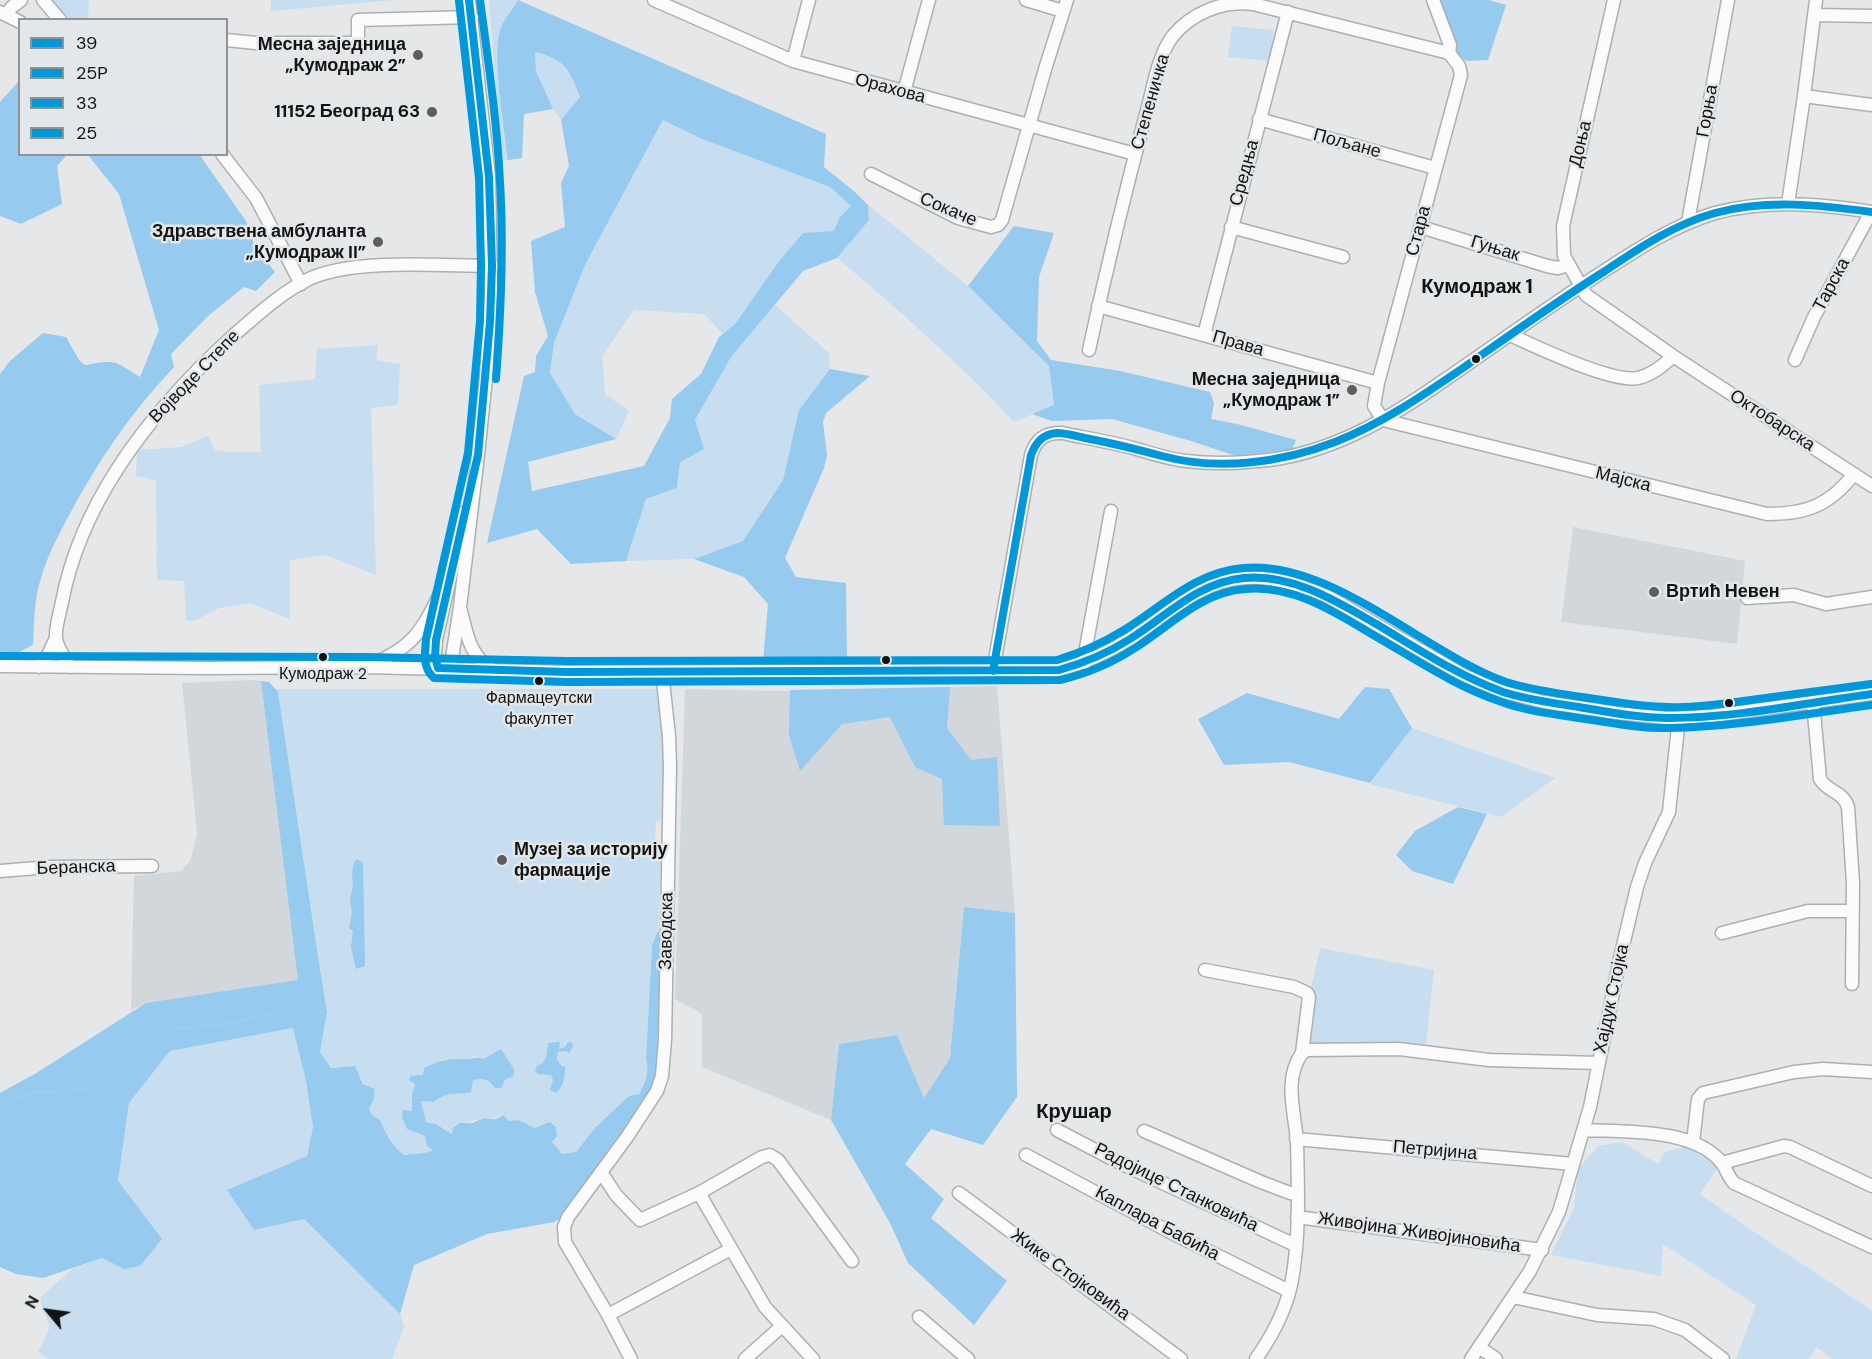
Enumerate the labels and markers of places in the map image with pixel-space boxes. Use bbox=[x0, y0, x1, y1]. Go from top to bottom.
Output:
place label: Месна заједница „Кумодраж 2” bbox=[258, 34, 406, 76]
marker: Месна заједница „Кумодраж 2” bbox=[411, 48, 425, 62]
place label: 11152 Београд 63 bbox=[274, 101, 420, 123]
marker: 11152 Београд 63 bbox=[425, 105, 439, 119]
place label: Здравствена амбуланта „Кумодраж II” bbox=[152, 221, 366, 264]
marker: Здравствена амбуланта „Кумодраж II” bbox=[371, 235, 385, 249]
unlabelled marker bbox=[1470, 353, 1482, 365]
place label: Месна заједница „Кумодраж 1” bbox=[1192, 369, 1340, 412]
marker: Месна заједница „Кумодраж 1” bbox=[1345, 383, 1359, 397]
place label: Вртић Невен bbox=[1666, 581, 1780, 603]
marker: Вртић Невен bbox=[1647, 585, 1661, 599]
marker: Кумодраж 2 bbox=[317, 651, 329, 663]
unlabelled marker bbox=[880, 654, 892, 666]
place label: Кумодраж 2 bbox=[279, 665, 367, 685]
marker: Фармацеутски факултет bbox=[533, 675, 545, 687]
place label: Фармацеутски факултет bbox=[486, 689, 592, 727]
unlabelled marker bbox=[1723, 697, 1735, 709]
place label: Музеј за историју фармације bbox=[514, 839, 667, 882]
marker: Музеј за историју фармације bbox=[495, 853, 509, 867]

